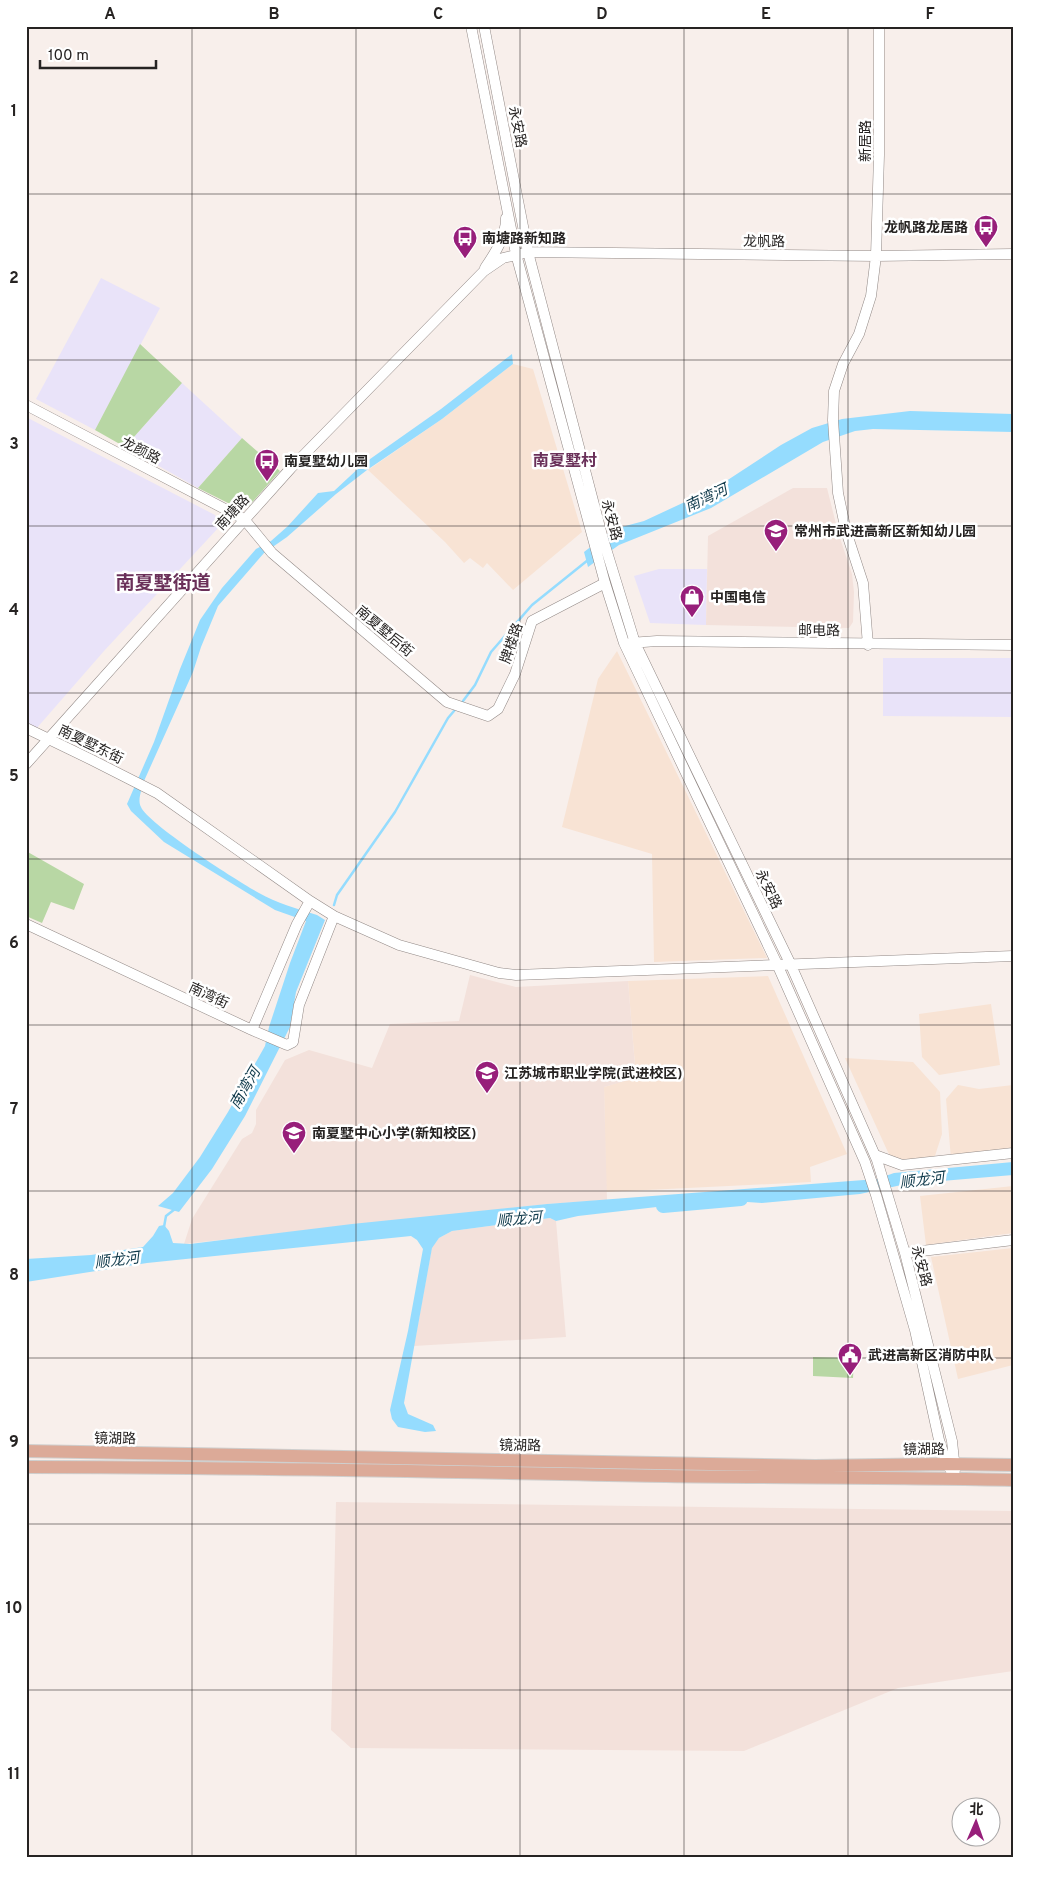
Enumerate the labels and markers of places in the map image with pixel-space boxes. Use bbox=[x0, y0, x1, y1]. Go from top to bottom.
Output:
bus stop icon: 龙帆路龙居路 bbox=[973, 214, 999, 248]
place label: 龙帆路龙居路 bbox=[884, 219, 968, 237]
bus stop icon: 南塘路新知路 bbox=[452, 225, 478, 259]
place label: 南塘路新知路 bbox=[482, 230, 566, 248]
bus stop icon: 南夏墅幼儿园 bbox=[254, 448, 280, 482]
place label: 南夏墅幼儿园 bbox=[284, 454, 368, 471]
school or university icon: 常州市武进高新区新知幼儿园 bbox=[763, 518, 789, 552]
place label: 常州市武进高新区新知幼儿园 bbox=[794, 523, 976, 541]
shop icon: 中国电信 bbox=[679, 584, 705, 618]
place label: 中国电信 bbox=[710, 590, 766, 607]
school or university icon: 江苏城市职业学院(武进校区) bbox=[474, 1060, 500, 1094]
place label: 江苏城市职业学院(武进校区) bbox=[504, 1065, 682, 1083]
school or university icon: 南夏墅中心小学(新知校区) bbox=[281, 1120, 307, 1154]
place label: 南夏墅中心小学(新知校区) bbox=[312, 1125, 476, 1143]
public building icon: 武进高新区消防中队 bbox=[837, 1342, 863, 1376]
place label: 武进高新区消防中队 bbox=[868, 1348, 994, 1365]

